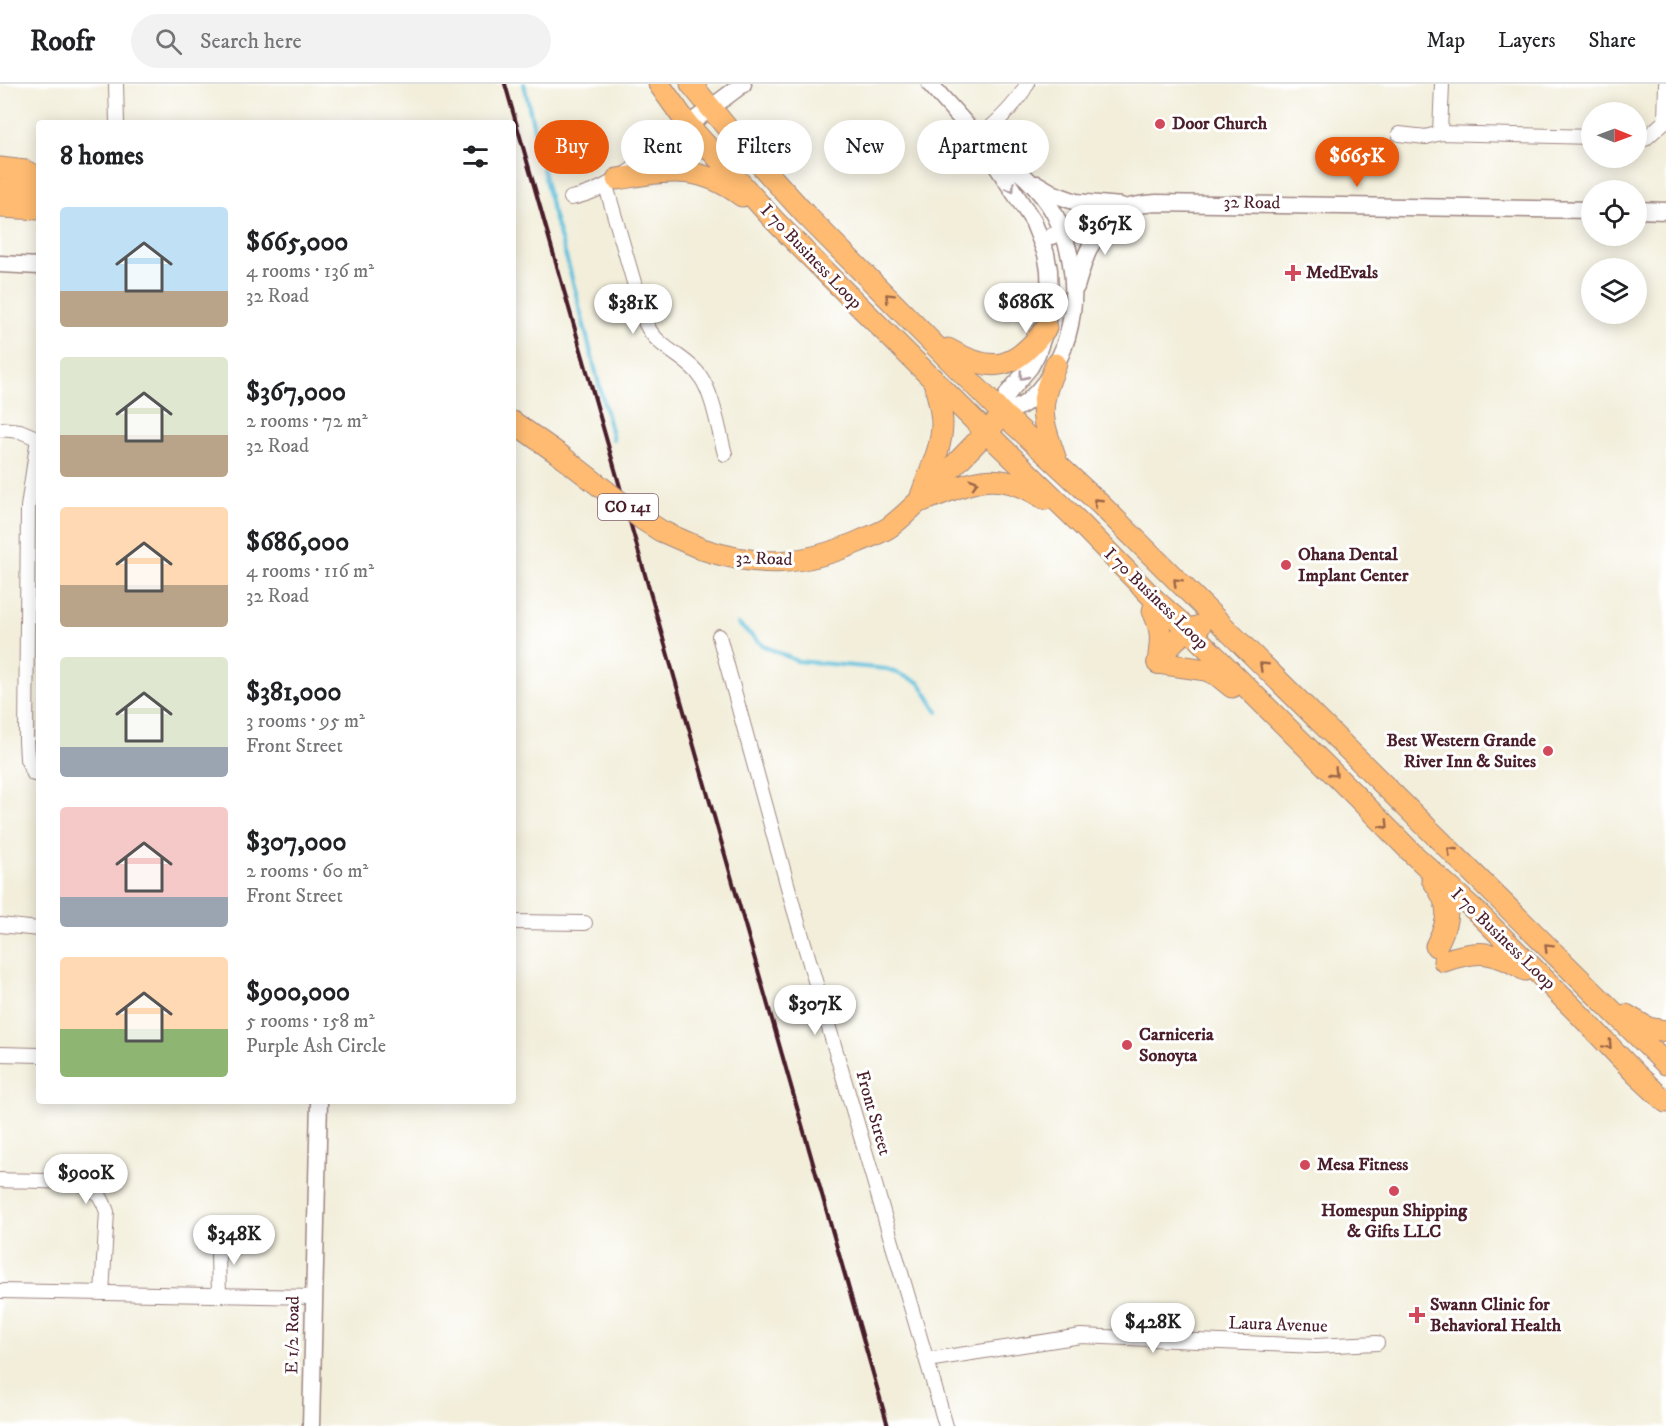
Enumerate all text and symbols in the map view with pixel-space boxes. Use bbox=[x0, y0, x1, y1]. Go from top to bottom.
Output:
search box bbox=[131, 14, 551, 68]
text: Roofr bbox=[30, 24, 95, 59]
icon: search bbox=[152, 25, 185, 58]
text: Search here bbox=[200, 28, 302, 55]
text: Map bbox=[1426, 28, 1465, 54]
text: Layers bbox=[1498, 28, 1556, 54]
text: Share bbox=[1589, 28, 1636, 54]
north arrow bbox=[1581, 102, 1647, 168]
map controls bbox=[1581, 102, 1647, 324]
place label: Door Church bbox=[1172, 113, 1268, 135]
marker: Door Church bbox=[1153, 117, 1167, 131]
chip: Buy bbox=[534, 120, 609, 174]
chip: Rent bbox=[621, 120, 704, 174]
chip: Filters bbox=[716, 120, 812, 174]
chip: New bbox=[824, 120, 905, 174]
chip: Apartment bbox=[917, 120, 1049, 174]
pin: $665K bbox=[1315, 137, 1399, 188]
text: 8 homes bbox=[60, 140, 144, 173]
icon: filters bbox=[459, 140, 492, 173]
text: $665K bbox=[1329, 144, 1385, 169]
button: locate bbox=[1581, 180, 1647, 246]
one-way arrow bbox=[1004, 181, 1015, 192]
street label: 32 Road bbox=[1223, 192, 1281, 214]
street label: I 70 Business Loop bbox=[755, 200, 867, 314]
pin: $367K bbox=[1063, 205, 1147, 256]
text: $367K bbox=[1078, 212, 1132, 237]
text: $665,000 bbox=[246, 226, 348, 259]
icon: home bbox=[108, 231, 180, 303]
button: layers bbox=[1581, 258, 1647, 324]
text: 4 rooms · 136 m² bbox=[246, 259, 374, 284]
place label: MedEvals bbox=[1306, 262, 1378, 284]
marker: MedEvals bbox=[1284, 264, 1302, 282]
pin: $686K bbox=[984, 283, 1068, 334]
text: 32 Road bbox=[246, 284, 309, 309]
pin: $381K bbox=[591, 284, 675, 335]
text: $686K bbox=[998, 290, 1054, 315]
text: $381K bbox=[608, 291, 658, 316]
one-way arrow bbox=[885, 294, 896, 305]
one-way arrow bbox=[1019, 369, 1030, 380]
text: $367,000 bbox=[246, 376, 346, 409]
icon: home bbox=[108, 381, 180, 453]
text: 2 rooms · 72 m² bbox=[246, 409, 368, 434]
text: 32 Road bbox=[246, 434, 309, 459]
one-way arrow bbox=[968, 478, 979, 490]
road number: CO 141 bbox=[598, 494, 658, 520]
one-way arrow bbox=[1094, 498, 1105, 509]
text: $686,000 bbox=[246, 526, 349, 559]
icon: home bbox=[108, 531, 180, 603]
street label: I 70 Business Loop bbox=[1099, 543, 1213, 655]
place label: Ohana Dental Implant Center bbox=[1298, 544, 1409, 587]
street label: 32 Road bbox=[735, 547, 793, 571]
marker: Ohana Dental Implant Center bbox=[1279, 558, 1293, 572]
text: 4 rooms · 116 m² bbox=[246, 559, 374, 584]
one-way arrow bbox=[1174, 578, 1185, 589]
text: 32 Road bbox=[246, 584, 309, 609]
one-way arrow bbox=[1259, 663, 1270, 674]
text: $381,000 bbox=[246, 676, 341, 709]
icon: home bbox=[108, 681, 180, 753]
text: 3 rooms · 95 m² bbox=[246, 709, 365, 734]
place label: Best Western Grande River Inn & Suites bbox=[1387, 730, 1537, 773]
text: Front Street bbox=[246, 734, 343, 759]
marker: Best Western Grande River Inn & Suites bbox=[1541, 744, 1555, 758]
one-way arrow bbox=[1327, 766, 1337, 777]
one-way arrow bbox=[1378, 819, 1389, 829]
text: $307,000 bbox=[246, 826, 346, 859]
icon: home bbox=[108, 831, 180, 903]
one-way arrow bbox=[1448, 847, 1459, 858]
text: 2 rooms · 60 m² bbox=[246, 859, 368, 884]
street label: I 70 Business Loop bbox=[1446, 883, 1560, 995]
text: Front Street bbox=[246, 884, 343, 909]
one-way arrow bbox=[1544, 943, 1555, 953]
text: $900,000 bbox=[246, 976, 350, 1009]
icon: home bbox=[108, 981, 180, 1053]
pin: $307K bbox=[773, 985, 857, 1036]
text: $307K bbox=[788, 992, 842, 1017]
text: 5 rooms · 158 m² bbox=[246, 1009, 375, 1034]
place label: Carniceria Sonoyta bbox=[1139, 1024, 1214, 1067]
text: Purple Ash Circle bbox=[246, 1034, 386, 1059]
marker: Carniceria Sonoyta bbox=[1120, 1038, 1134, 1052]
one-way arrow bbox=[1601, 1038, 1612, 1048]
street label: Front Street bbox=[850, 1068, 896, 1158]
pin: $900K bbox=[44, 1154, 128, 1205]
place label: Mesa Fitness bbox=[1317, 1154, 1408, 1176]
marker: Mesa Fitness bbox=[1298, 1158, 1312, 1172]
text: $900K bbox=[58, 1161, 114, 1186]
marker: Homespun Shipping & Gifts LLC bbox=[1387, 1184, 1401, 1198]
place label: Homespun Shipping & Gifts LLC bbox=[1321, 1200, 1468, 1243]
pin: $348K bbox=[192, 1215, 276, 1266]
text: $348K bbox=[207, 1222, 261, 1247]
place label: Swann Clinic for Behavioral Health bbox=[1430, 1294, 1562, 1337]
street label: E 1/2 Road bbox=[281, 1296, 305, 1374]
pin: $428K bbox=[1111, 1303, 1195, 1354]
marker: Swann Clinic for Behavioral Health bbox=[1408, 1306, 1426, 1324]
text: $428K bbox=[1125, 1310, 1181, 1335]
street label: Laura Avenue bbox=[1228, 1312, 1328, 1338]

